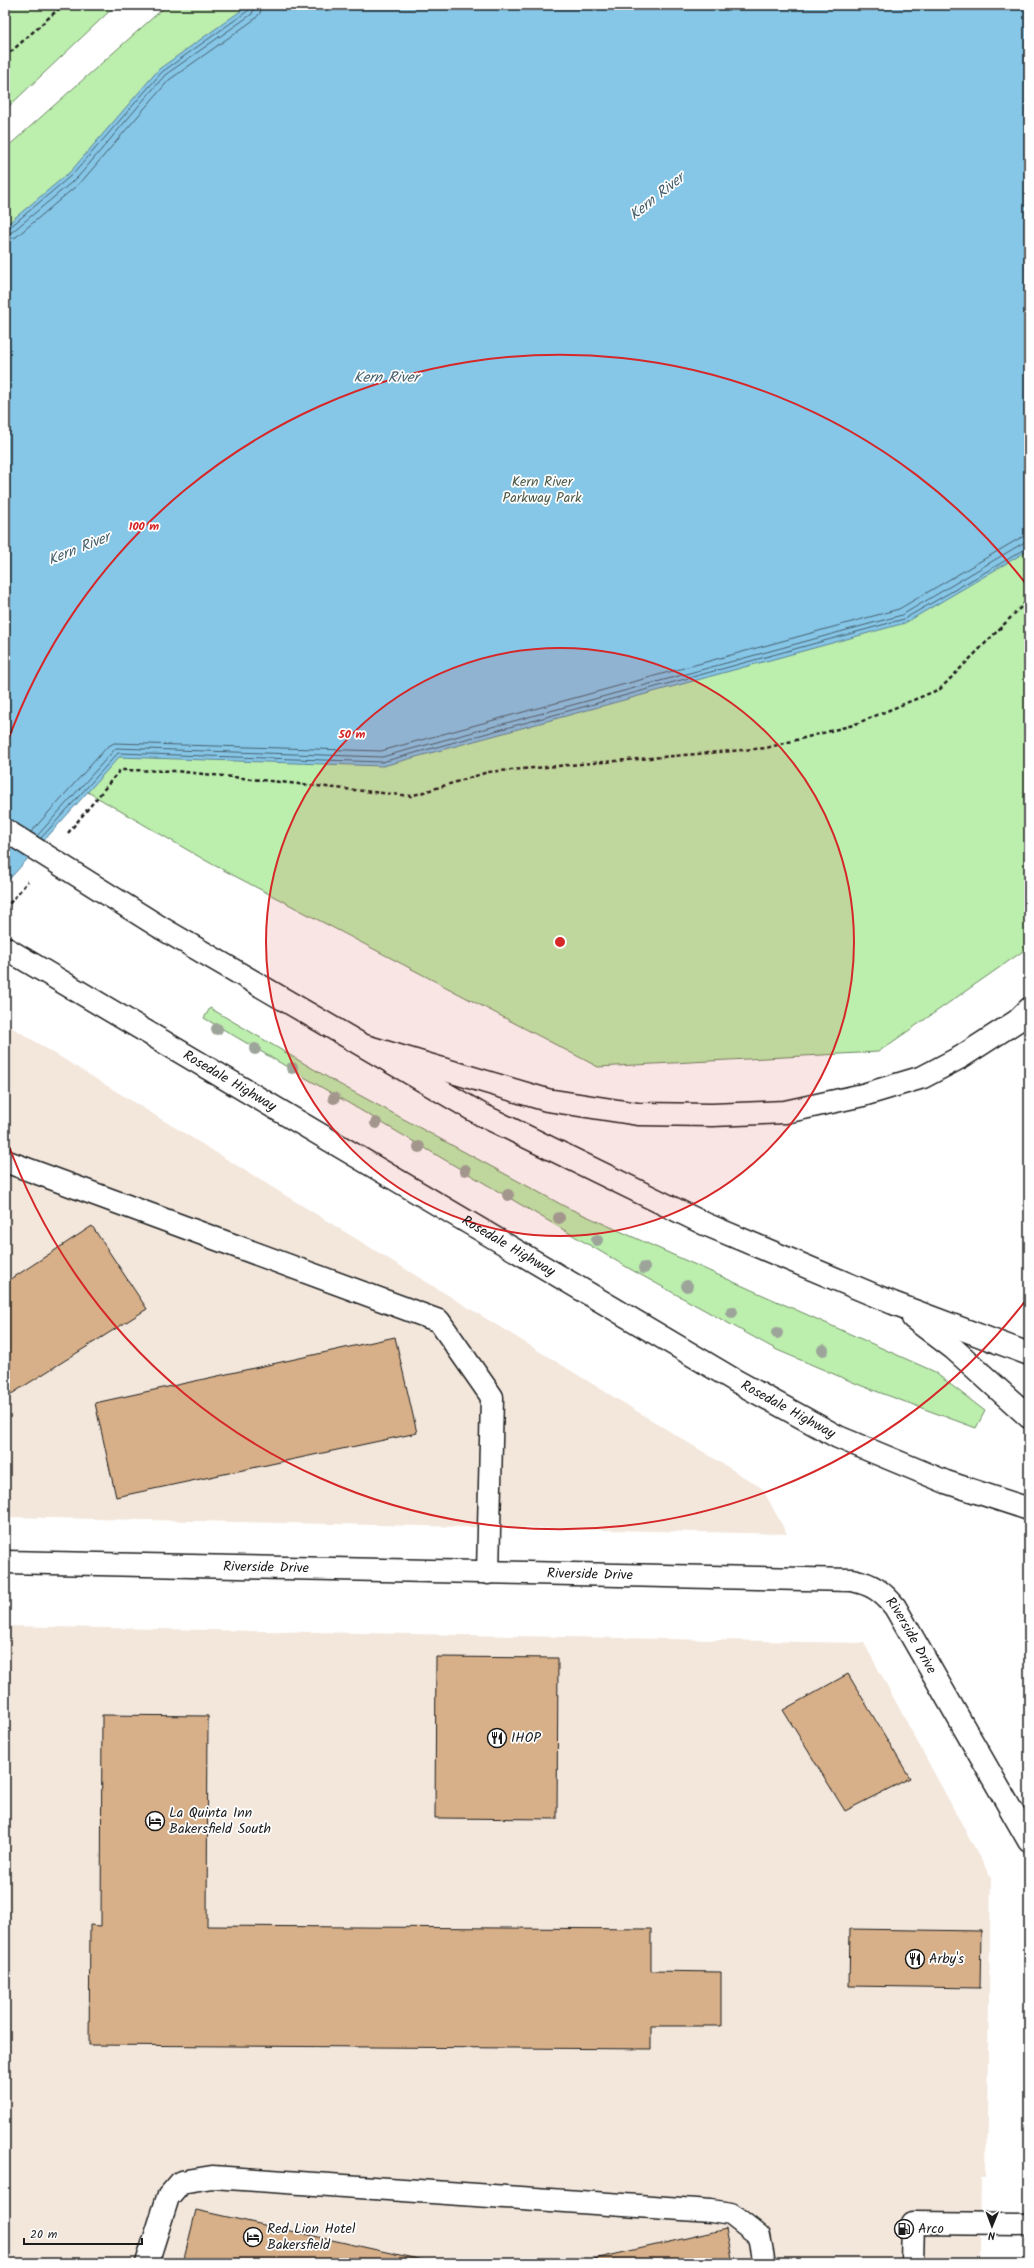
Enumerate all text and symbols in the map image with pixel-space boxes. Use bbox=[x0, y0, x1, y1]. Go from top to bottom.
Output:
water label: Kern River bbox=[624, 165, 692, 227]
water label: Kern River bbox=[354, 366, 422, 390]
park label: Kern River Parkway Park bbox=[503, 471, 582, 509]
text: 100 m bbox=[129, 517, 159, 536]
water label: Kern River bbox=[44, 525, 116, 572]
text: 50 m bbox=[338, 725, 366, 744]
centre of rings bbox=[553, 935, 567, 949]
street label: Rosedale Highway bbox=[179, 1045, 281, 1118]
street label: Rosedale Highway bbox=[457, 1210, 560, 1283]
street label: Rosedale Highway bbox=[737, 1375, 840, 1445]
street label: Riverside Drive bbox=[223, 1556, 310, 1579]
street label: Riverside Drive bbox=[547, 1563, 634, 1586]
street label: Riverside Drive bbox=[880, 1592, 943, 1679]
restaurant icon: IHOP bbox=[486, 1727, 508, 1749]
place label: IHOP bbox=[511, 1727, 541, 1749]
place label: La Quinta Inn Bakersfield South bbox=[169, 1802, 271, 1840]
hotel icon: La Quinta Inn Bakersfield South bbox=[144, 1810, 166, 1832]
restaurant icon: Arby's bbox=[904, 1948, 926, 1970]
place label: Arby's bbox=[929, 1948, 964, 1970]
north arrow bbox=[972, 2206, 1012, 2246]
place label: Red Lion Hotel Bakersfield bbox=[267, 2218, 356, 2256]
fuel station icon: Arco bbox=[893, 2218, 915, 2240]
place label: Arco bbox=[918, 2218, 944, 2240]
scale bar bbox=[24, 2220, 142, 2246]
text: 20 m bbox=[30, 2225, 58, 2244]
hotel icon: Red Lion Hotel Bakersfield bbox=[242, 2226, 264, 2248]
text: N bbox=[988, 2226, 995, 2244]

